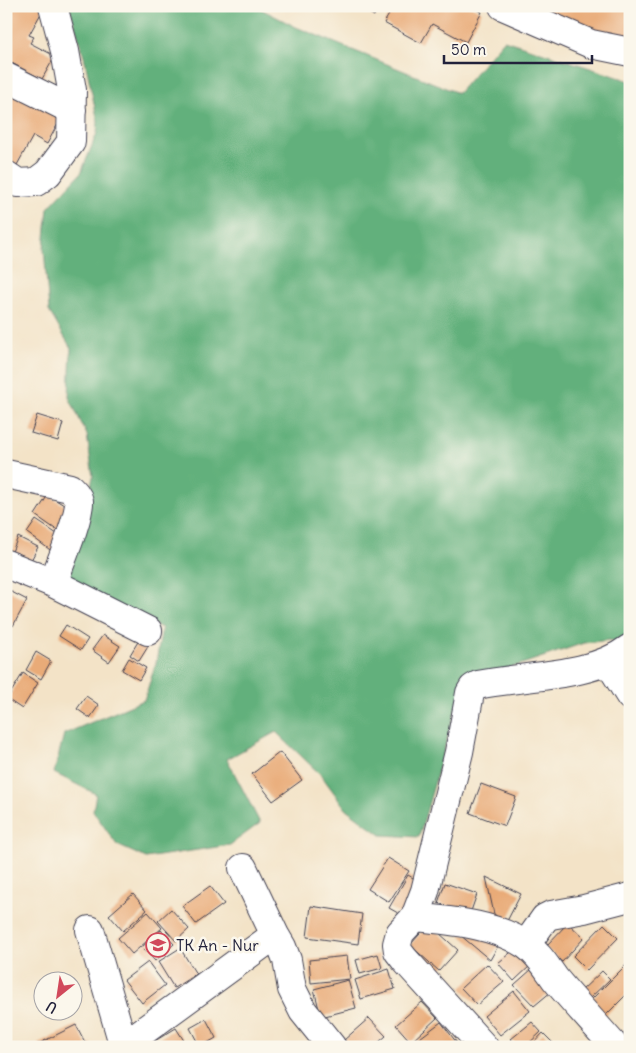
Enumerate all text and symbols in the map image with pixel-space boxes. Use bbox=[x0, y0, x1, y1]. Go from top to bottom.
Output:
scale bar bbox=[444, 32, 591, 64]
text: 50 m bbox=[451, 40, 486, 59]
school or university icon: TK An - Nur bbox=[145, 932, 171, 958]
place label: TK An - Nur bbox=[176, 935, 259, 955]
north arrow bbox=[32, 970, 82, 1020]
text: U bbox=[43, 997, 60, 1017]

